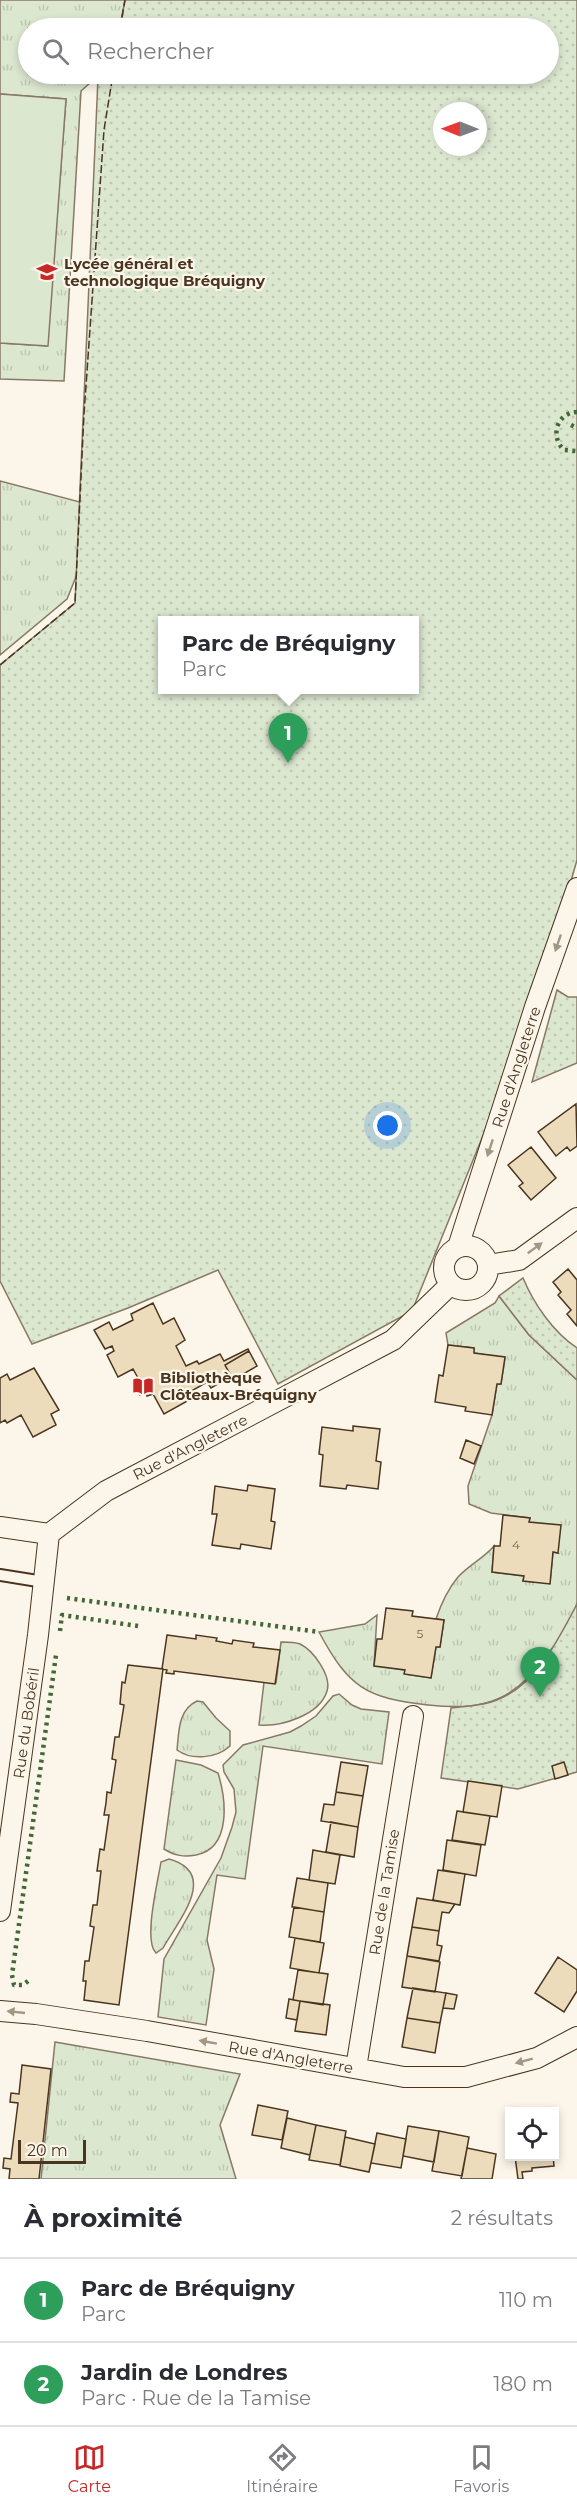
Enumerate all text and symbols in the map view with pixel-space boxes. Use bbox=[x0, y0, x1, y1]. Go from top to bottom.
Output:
search box bbox=[18, 18, 559, 84]
icon: search bbox=[39, 35, 72, 68]
text: Rechercher bbox=[87, 38, 214, 65]
north arrow bbox=[433, 102, 487, 156]
place label: Lycée général et technologique Bréquigny bbox=[64, 254, 266, 290]
school or university icon: Lycée général et technologique Bréquigny bbox=[35, 260, 59, 284]
popup bbox=[158, 616, 419, 694]
text: Parc de Bréquigny bbox=[182, 630, 395, 657]
text: Parc bbox=[182, 657, 227, 681]
pin: 1 bbox=[268, 714, 308, 763]
one-way arrow bbox=[552, 935, 562, 953]
street label: Rue d'Angleterre bbox=[487, 1004, 545, 1130]
your location bbox=[373, 1111, 402, 1140]
one-way arrow bbox=[484, 1139, 494, 1157]
one-way arrow bbox=[528, 1243, 543, 1255]
place label: Bibliothèque Clôteaux-Bréquigny bbox=[160, 1368, 318, 1404]
library icon: Bibliothèque Clôteaux-Bréquigny bbox=[131, 1374, 155, 1398]
street label: Rue d'Angleterre bbox=[129, 1410, 251, 1484]
house number: 4 bbox=[512, 1537, 520, 1552]
house number: 5 bbox=[417, 1626, 424, 1641]
pin: 2 bbox=[520, 1648, 560, 1697]
street label: Rue du Bobéril bbox=[9, 1666, 43, 1780]
street label: Rue de la Tamise bbox=[365, 1828, 403, 1956]
one-way arrow bbox=[6, 2007, 25, 2017]
one-way arrow bbox=[199, 2037, 218, 2046]
street label: Rue d'Angleterre bbox=[227, 2037, 355, 2077]
one-way arrow bbox=[515, 2057, 533, 2067]
map controls bbox=[505, 2107, 559, 2161]
button: locate bbox=[505, 2107, 559, 2161]
scale bar bbox=[18, 2137, 86, 2164]
text: 20 m bbox=[27, 2141, 68, 2160]
text: À proximité bbox=[24, 2202, 183, 2234]
text: 2 résultats bbox=[451, 2206, 553, 2230]
text: Parc de Bréquigny bbox=[81, 2275, 295, 2302]
text: 1 bbox=[40, 2288, 47, 2312]
text: 110 m bbox=[499, 2288, 553, 2312]
text: Parc bbox=[81, 2302, 126, 2326]
text: Jardin de Londres bbox=[81, 2359, 287, 2386]
text: 2 bbox=[38, 2372, 49, 2396]
text: 180 m bbox=[493, 2372, 553, 2396]
text: Parc · Rue de la Tamise bbox=[81, 2386, 311, 2410]
tab: Carte bbox=[68, 2441, 111, 2496]
tab: Itinéraire bbox=[246, 2441, 318, 2496]
tab: Favoris bbox=[453, 2441, 509, 2496]

